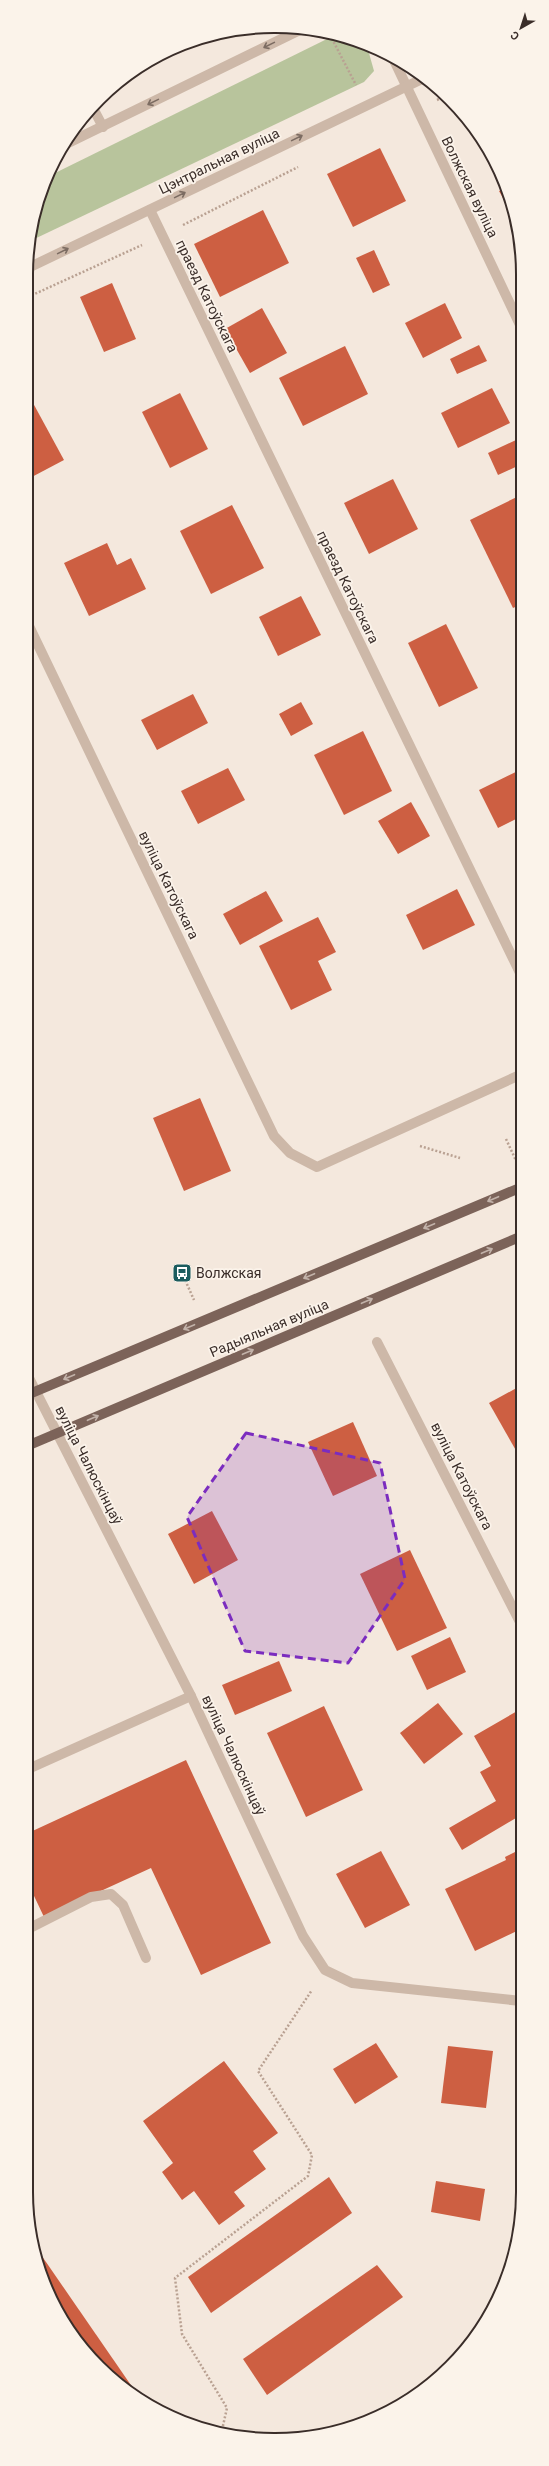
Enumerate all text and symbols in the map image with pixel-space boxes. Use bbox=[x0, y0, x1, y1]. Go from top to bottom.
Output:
north arrow bbox=[501, 8, 541, 48]
text: С bbox=[508, 28, 522, 43]
one-way arrow bbox=[264, 42, 276, 49]
one-way arrow bbox=[147, 99, 159, 106]
street label: Цэнтральная вуліца bbox=[156, 125, 282, 197]
one-way arrow bbox=[291, 134, 303, 141]
street label: Волжская вуліца bbox=[439, 134, 501, 240]
one-way arrow bbox=[174, 191, 186, 198]
street label: праезд Катоўскага bbox=[173, 237, 241, 355]
one-way arrow bbox=[57, 247, 69, 254]
street label: праезд Катоўскага bbox=[314, 528, 382, 646]
street label: вуліца Катоўскага bbox=[136, 828, 202, 942]
one-way arrow bbox=[488, 1195, 500, 1203]
one-way arrow bbox=[423, 1223, 435, 1230]
one-way arrow bbox=[481, 1246, 493, 1254]
bus stop icon: Волжская bbox=[171, 1262, 193, 1284]
place label: Волжская bbox=[196, 1265, 261, 1281]
one-way arrow bbox=[304, 1273, 316, 1281]
street label: Радыяльная вуліца bbox=[207, 1296, 331, 1360]
one-way arrow bbox=[361, 1297, 373, 1305]
one-way arrow bbox=[184, 1323, 196, 1331]
one-way arrow bbox=[241, 1348, 253, 1356]
one-way arrow bbox=[64, 1374, 76, 1381]
street label: вуліца Чалюскінцаў bbox=[52, 1403, 126, 1527]
one-way arrow bbox=[86, 1414, 98, 1421]
street label: вуліца Катоўскага bbox=[428, 1420, 496, 1532]
street label: вуліца Чалюскінцаў bbox=[199, 1692, 269, 1818]

